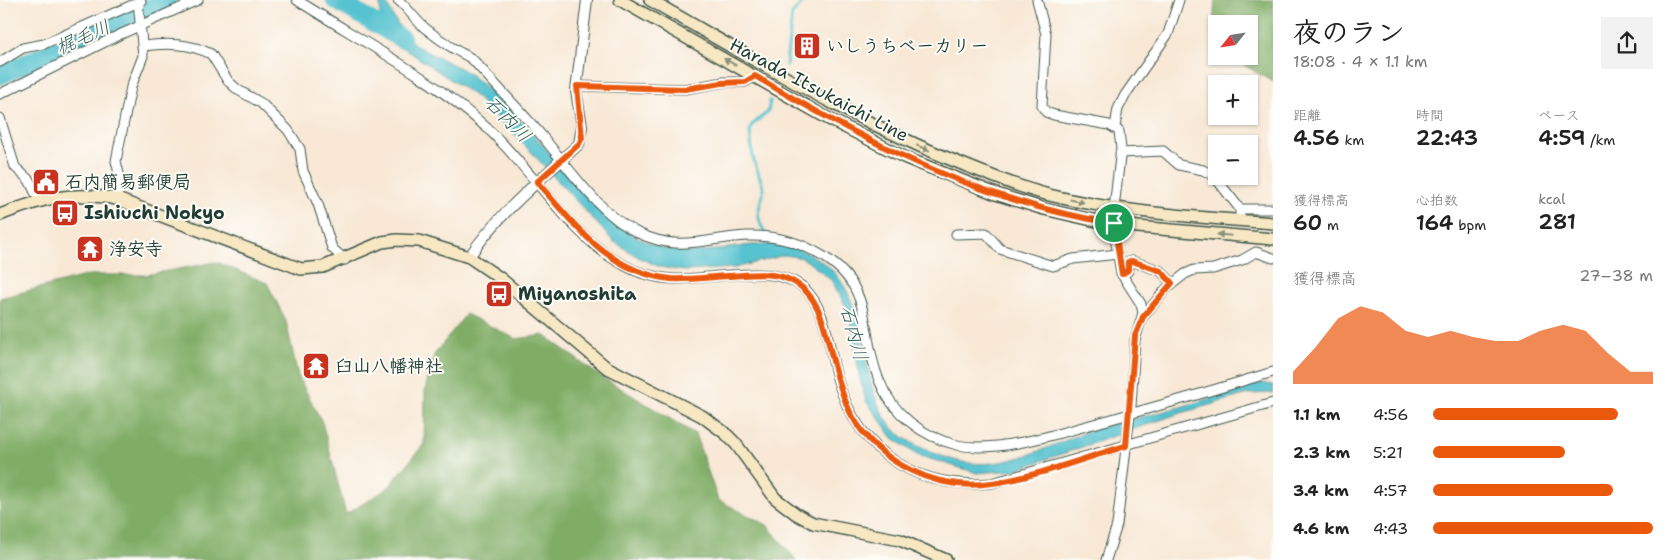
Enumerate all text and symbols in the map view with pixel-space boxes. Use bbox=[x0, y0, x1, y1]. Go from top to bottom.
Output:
text: 夜のラン bbox=[1293, 13, 1405, 51]
water label: 梶毛川 bbox=[52, 14, 114, 60]
north arrow bbox=[1208, 15, 1258, 65]
map controls bbox=[1208, 15, 1258, 185]
button: share bbox=[1601, 17, 1653, 69]
building icon: いしうちベーカリー bbox=[792, 31, 822, 61]
street label: Harada Itsukaichi Line bbox=[725, 33, 913, 147]
place label: いしうちベーカリー bbox=[826, 34, 988, 58]
text: 18:08 · 4 × 1.1 km bbox=[1293, 51, 1428, 72]
one-way arrow bbox=[723, 58, 738, 66]
button: + bbox=[1208, 75, 1258, 125]
water label: 石内川 bbox=[479, 90, 537, 148]
text: 距離 bbox=[1293, 106, 1321, 124]
text: 時間 bbox=[1416, 106, 1444, 124]
text: ペース bbox=[1538, 106, 1580, 124]
text: 4.56 bbox=[1293, 124, 1340, 152]
text: 22:43 bbox=[1416, 124, 1478, 152]
text: 4:59 bbox=[1538, 124, 1586, 152]
text: km bbox=[1340, 131, 1364, 149]
text: /km bbox=[1586, 131, 1615, 149]
button: − bbox=[1208, 135, 1258, 185]
one-way arrow bbox=[916, 144, 931, 152]
public building icon: 石内簡易郵便局 bbox=[31, 167, 61, 197]
place label: 石内簡易郵便局 bbox=[65, 170, 191, 194]
text: kcal bbox=[1538, 190, 1566, 208]
text: 獲得標高 bbox=[1293, 191, 1349, 209]
text: 心拍数 bbox=[1416, 191, 1458, 209]
one-way arrow bbox=[1069, 197, 1084, 205]
bus stop icon: Ishiuchi Nokyo bbox=[50, 198, 80, 228]
place label: Ishiuchi Nokyo bbox=[84, 201, 225, 225]
pin bbox=[1093, 202, 1135, 244]
text: 281 bbox=[1538, 208, 1576, 236]
icon: arrive bbox=[1100, 209, 1128, 237]
text: 60 bbox=[1293, 209, 1322, 237]
text: 164 bbox=[1416, 209, 1453, 237]
text: m bbox=[1322, 216, 1339, 234]
text: bpm bbox=[1453, 216, 1486, 234]
one-way arrow bbox=[1216, 231, 1232, 239]
temple icon: 浄安寺 bbox=[75, 234, 105, 264]
place label: 浄安寺 bbox=[109, 237, 163, 261]
text: 27–38 m bbox=[1579, 265, 1653, 286]
text: 獲得標高 bbox=[1293, 268, 1357, 289]
bus stop icon: Miyanoshita bbox=[484, 279, 514, 309]
place label: Miyanoshita bbox=[518, 282, 637, 306]
water label: 石内川 bbox=[835, 302, 873, 364]
temple icon: 臼山八幡神社 bbox=[301, 351, 331, 381]
place label: 臼山八幡神社 bbox=[335, 354, 443, 378]
text: 1.1 km bbox=[1293, 404, 1340, 425]
text: 4:56 bbox=[1373, 404, 1408, 425]
text: 2.3 km bbox=[1293, 442, 1350, 463]
text: 5:21 bbox=[1373, 442, 1403, 463]
text: 3.4 km bbox=[1293, 480, 1349, 501]
text: 4:57 bbox=[1373, 480, 1408, 501]
text: 4.6 km bbox=[1293, 518, 1349, 539]
text: 4:43 bbox=[1373, 518, 1408, 539]

